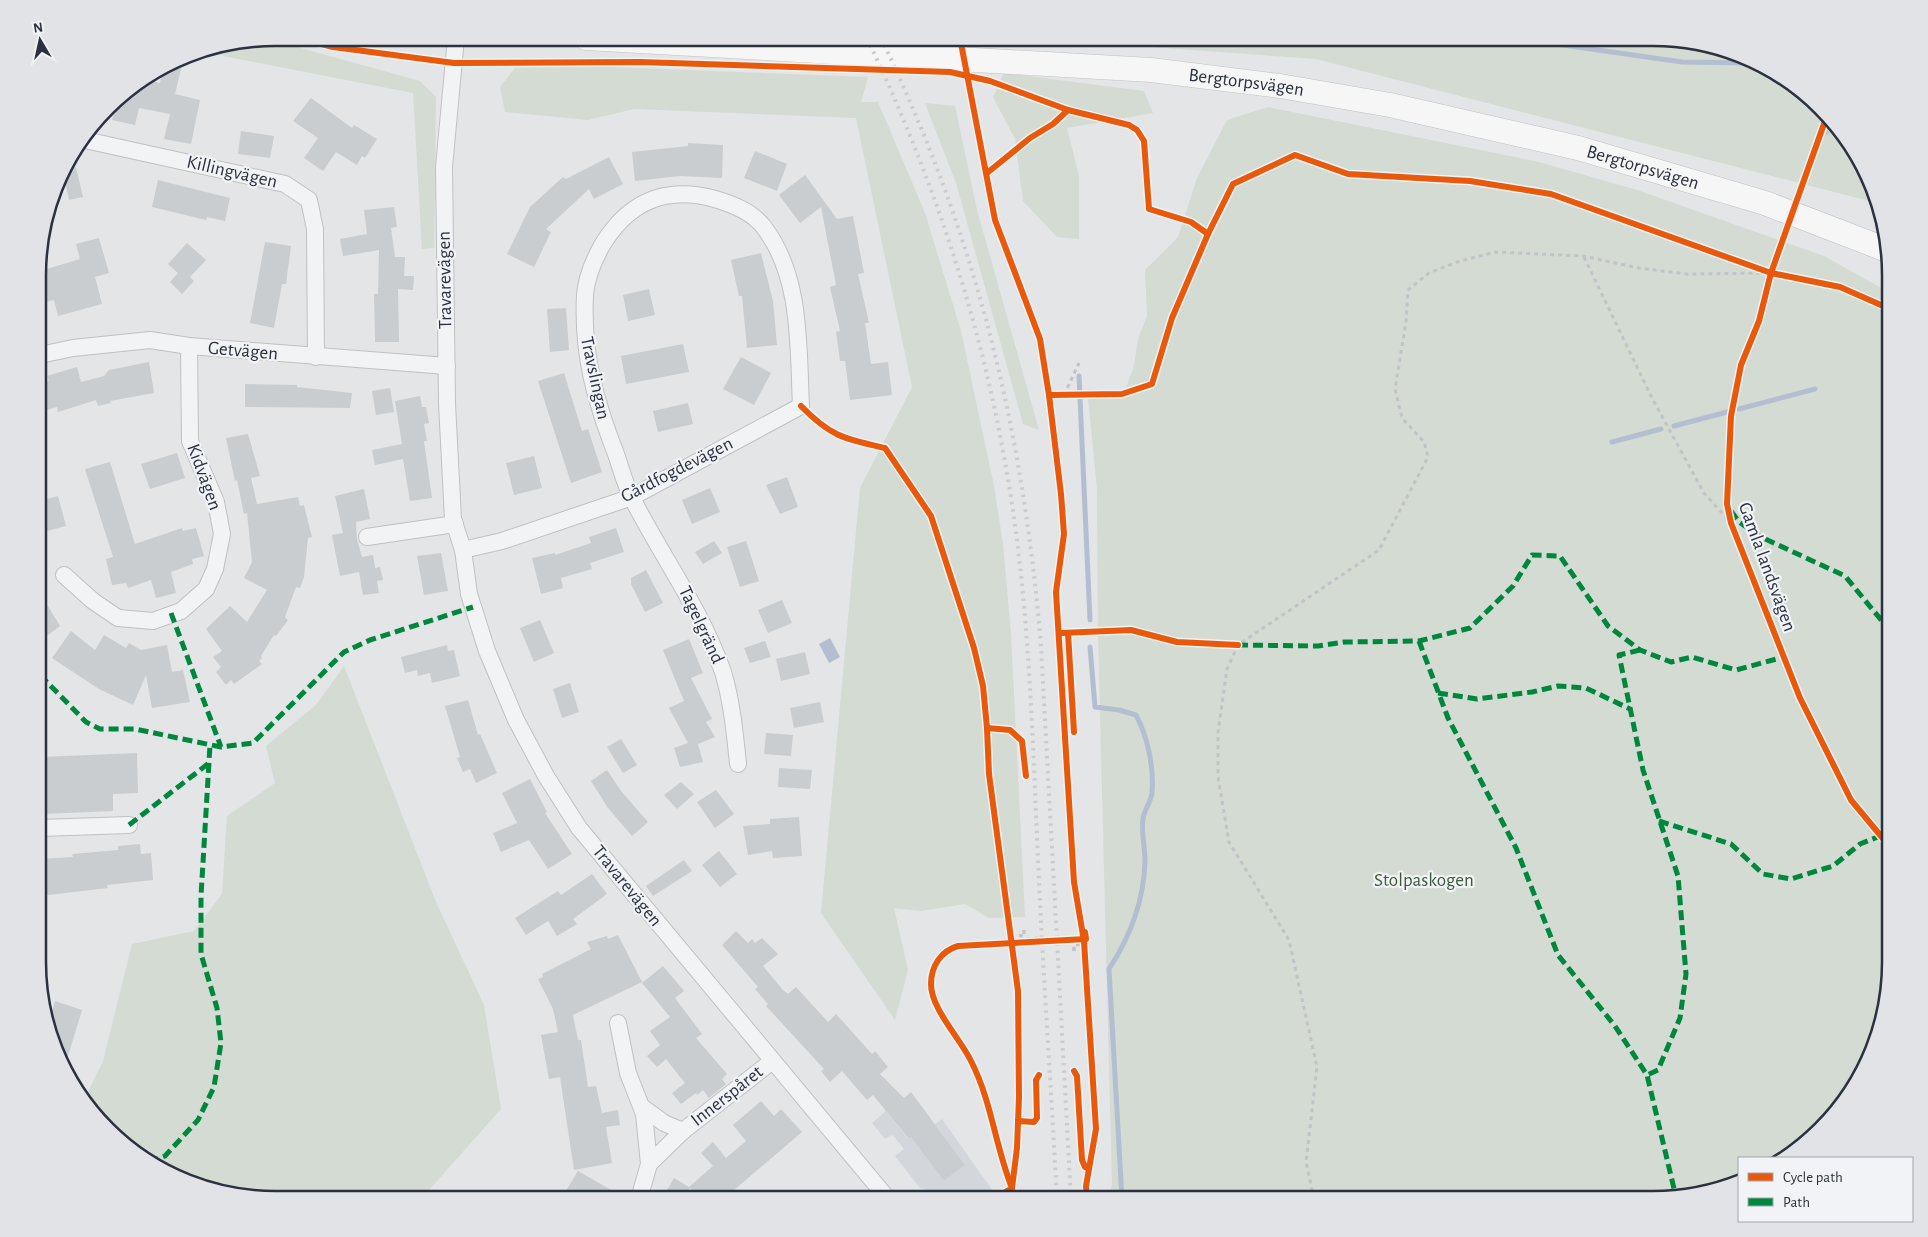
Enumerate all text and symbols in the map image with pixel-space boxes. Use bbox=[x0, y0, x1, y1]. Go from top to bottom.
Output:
north arrow bbox=[15, 15, 65, 65]
text: N bbox=[32, 20, 44, 36]
street label: Bergtorpsvägen bbox=[1187, 65, 1306, 99]
street label: Bergtorpsvägen bbox=[1584, 142, 1701, 193]
street label: Killingvägen bbox=[185, 152, 279, 192]
street label: Travarevägen bbox=[435, 231, 455, 329]
street label: Travslingan bbox=[577, 335, 613, 421]
street label: Getvägen bbox=[207, 338, 279, 364]
street label: Gårdfogdevägen bbox=[618, 434, 736, 506]
street label: Kidvägen bbox=[183, 441, 225, 513]
street label: Gamla landsvägen bbox=[1735, 500, 1799, 634]
street label: Tagelgränd bbox=[675, 583, 727, 667]
street label: Travarevägen bbox=[589, 842, 665, 930]
park label: Stolpaskogen bbox=[1374, 871, 1474, 890]
street label: Innerspåret bbox=[687, 1062, 767, 1130]
legend bbox=[1738, 1157, 1913, 1222]
text: Cycle path bbox=[1783, 1170, 1843, 1185]
text: Path bbox=[1783, 1195, 1810, 1210]

